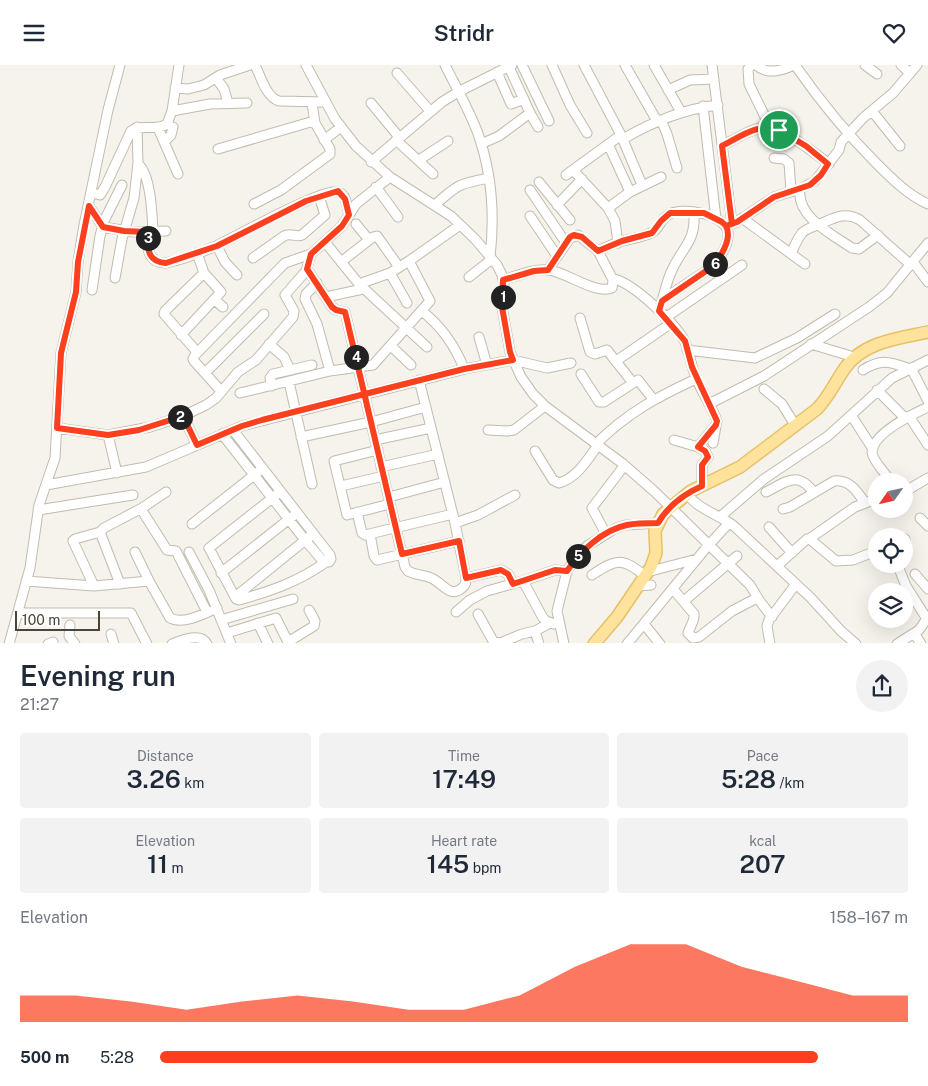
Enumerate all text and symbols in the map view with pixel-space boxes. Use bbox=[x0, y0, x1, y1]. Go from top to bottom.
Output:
icon: menu bbox=[20, 19, 48, 47]
icon: heart bbox=[880, 19, 908, 47]
text: Stridr bbox=[434, 20, 494, 46]
pin bbox=[758, 109, 800, 151]
icon: arrive bbox=[765, 116, 793, 144]
pin: 3 bbox=[136, 225, 160, 251]
text: 3 bbox=[144, 230, 153, 246]
pin: 6 bbox=[702, 251, 728, 277]
text: 6 bbox=[711, 256, 720, 272]
pin: 1 bbox=[490, 285, 516, 309]
text: 1 bbox=[501, 289, 507, 305]
pin: 4 bbox=[344, 345, 368, 369]
text: 4 bbox=[352, 349, 361, 365]
pin: 2 bbox=[168, 405, 192, 429]
text: 2 bbox=[176, 409, 185, 425]
north arrow bbox=[868, 473, 912, 517]
map controls bbox=[868, 473, 913, 628]
button: locate bbox=[868, 528, 913, 573]
pin: 5 bbox=[566, 543, 590, 569]
text: 5 bbox=[574, 548, 583, 564]
button: layers bbox=[868, 583, 913, 628]
scale bar bbox=[15, 609, 100, 632]
text: 100 m bbox=[22, 612, 60, 628]
text: Evening run bbox=[20, 659, 176, 692]
button: share bbox=[856, 660, 908, 712]
text: 21:27 bbox=[20, 695, 59, 714]
text: Distance bbox=[137, 748, 194, 764]
text: Time bbox=[448, 748, 480, 764]
text: Pace bbox=[747, 748, 779, 764]
text: 3.26 bbox=[126, 764, 181, 794]
text: 17:49 bbox=[432, 764, 496, 794]
text: 5:28 bbox=[721, 764, 776, 794]
text: km bbox=[181, 775, 204, 791]
text: /km bbox=[776, 775, 804, 791]
text: Elevation bbox=[136, 833, 195, 849]
text: Heart rate bbox=[431, 833, 497, 849]
text: kcal bbox=[749, 833, 776, 849]
text: 11 bbox=[147, 849, 168, 879]
text: 145 bbox=[427, 849, 469, 879]
text: 207 bbox=[740, 849, 786, 879]
text: m bbox=[168, 860, 184, 876]
text: bpm bbox=[469, 860, 501, 876]
text: Elevation bbox=[20, 908, 88, 927]
text: 158–167 m bbox=[830, 908, 908, 927]
text: 500 m bbox=[20, 1048, 69, 1067]
text: 5:28 bbox=[100, 1048, 134, 1067]

